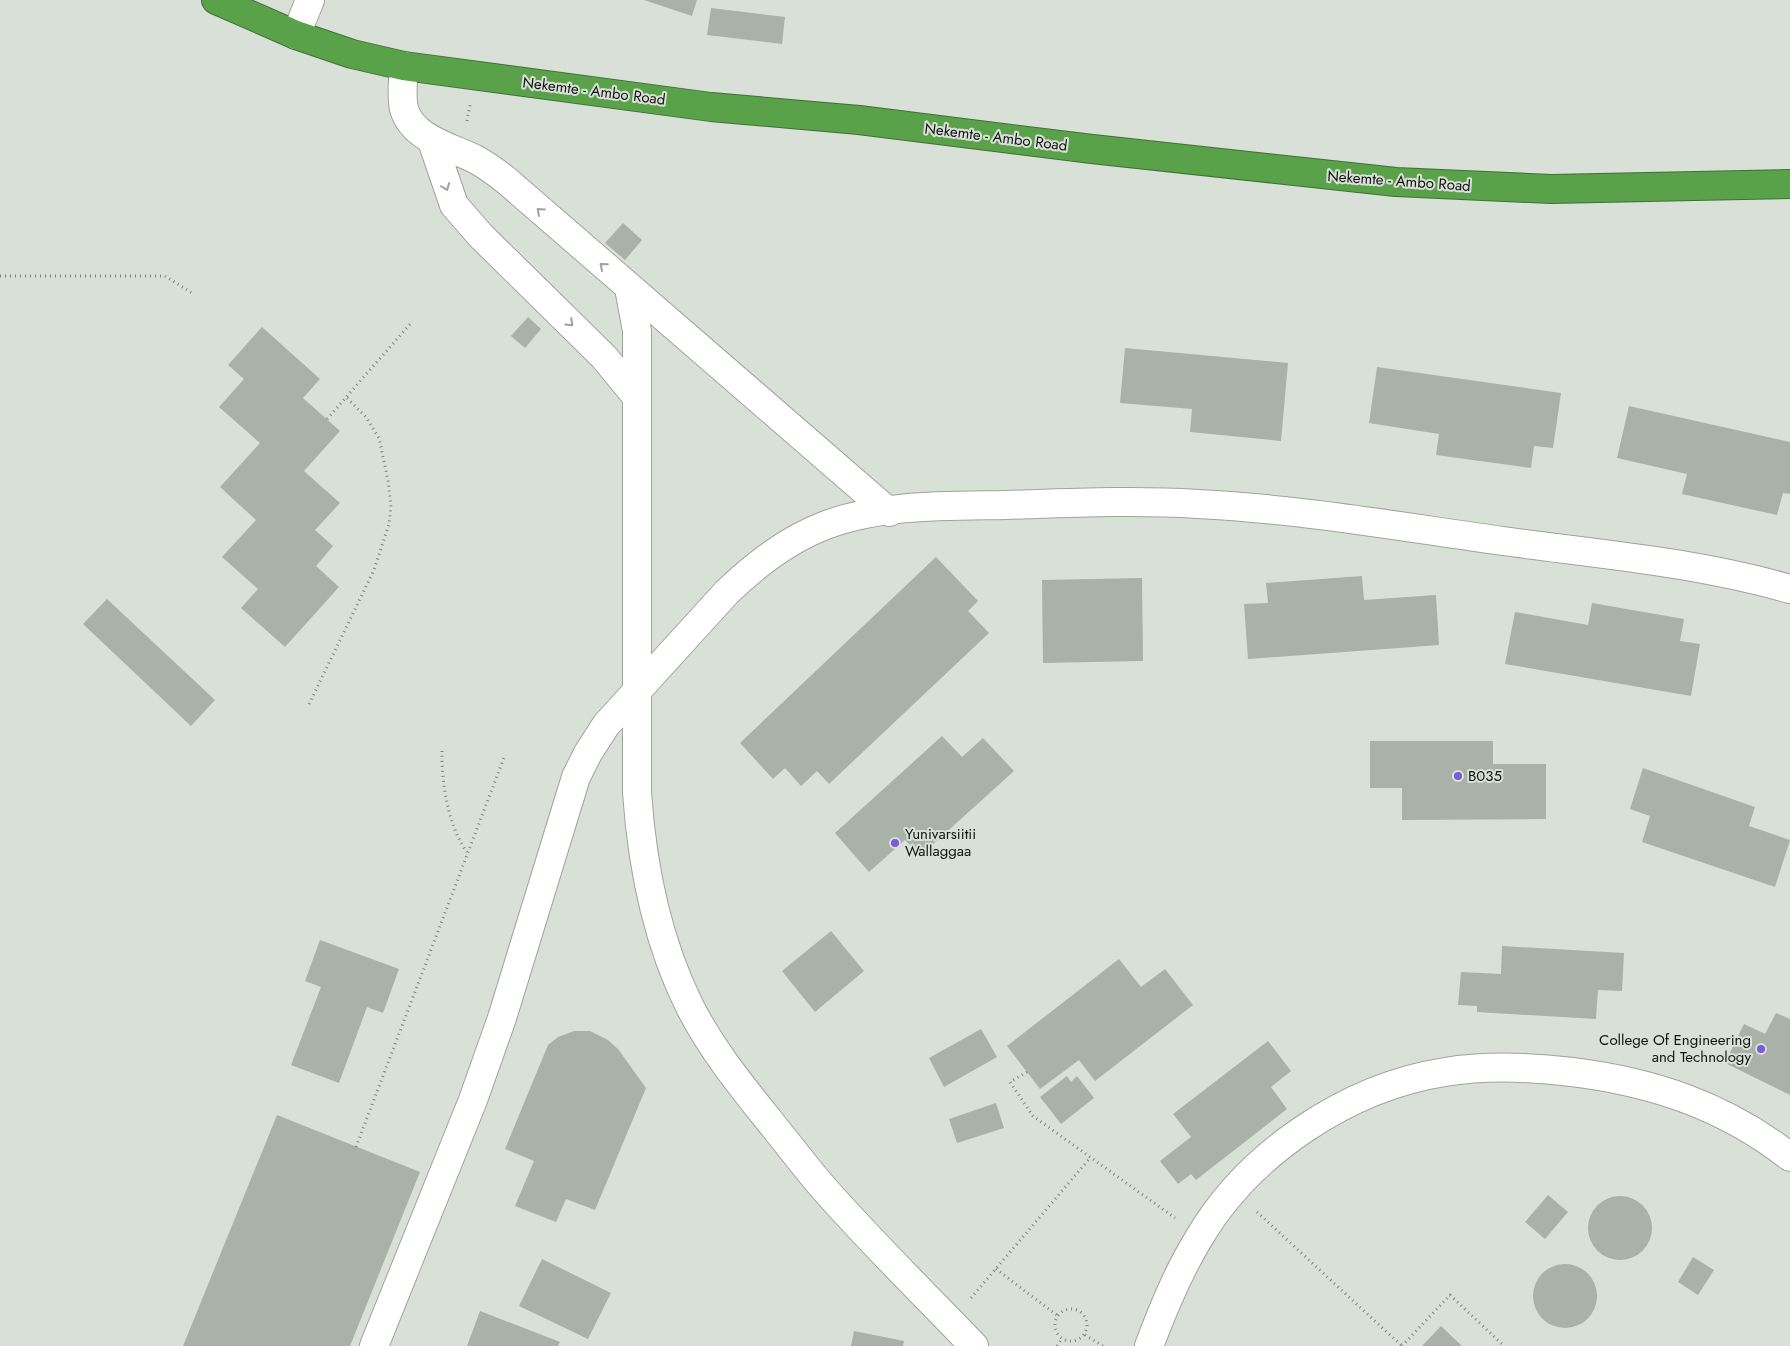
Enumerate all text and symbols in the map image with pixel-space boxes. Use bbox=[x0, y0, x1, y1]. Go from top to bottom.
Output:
street label: Nekemte - Ambo Road bbox=[521, 71, 667, 111]
street label: Nekemte - Ambo Road bbox=[923, 117, 1069, 157]
street label: Nekemte - Ambo Road bbox=[1326, 165, 1472, 197]
one-way arrow bbox=[440, 182, 451, 191]
one-way arrow bbox=[537, 208, 546, 216]
one-way arrow bbox=[599, 262, 608, 271]
one-way arrow bbox=[564, 317, 573, 326]
place label: B035 bbox=[1468, 765, 1502, 787]
marker: B035 bbox=[1452, 770, 1464, 782]
place label: Yunivarsiitii Wallaggaa bbox=[905, 823, 976, 862]
marker: Yunivarsiitii Wallaggaa bbox=[889, 837, 901, 849]
place label: College Of Engineering and Technology bbox=[1599, 1029, 1751, 1068]
marker: College Of Engineering and Technology bbox=[1755, 1043, 1767, 1055]

